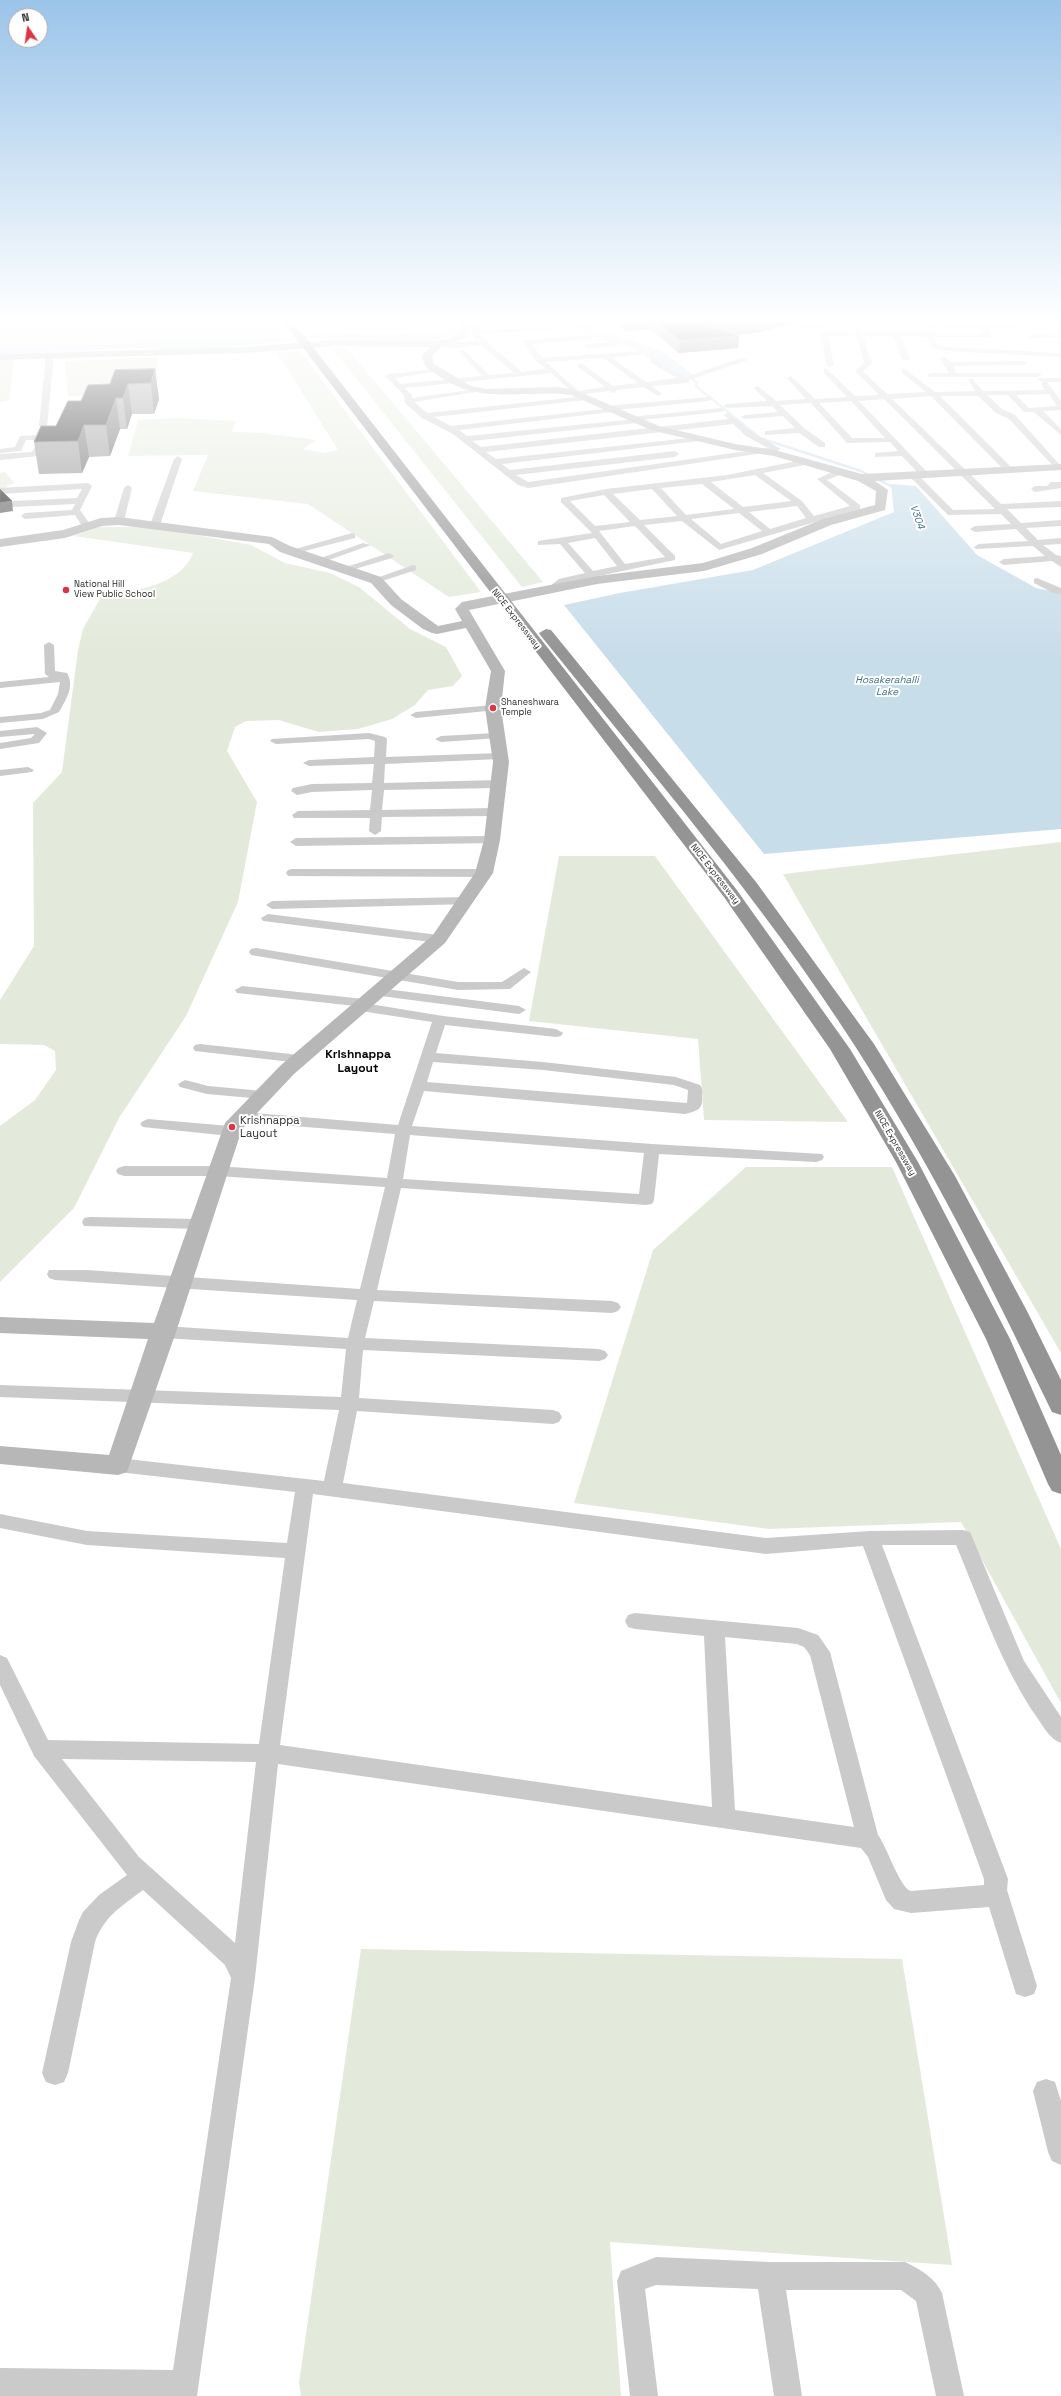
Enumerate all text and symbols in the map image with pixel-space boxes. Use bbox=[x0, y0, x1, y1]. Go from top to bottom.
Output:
north arrow bbox=[8, 8, 48, 48]
text: N bbox=[20, 10, 31, 25]
water label: V304 bbox=[907, 503, 927, 531]
place label: National Hill View Public School bbox=[74, 580, 155, 601]
marker: National Hill View Public School bbox=[61, 585, 71, 595]
street label: NICE Expressway bbox=[489, 587, 543, 651]
water label: Hosakerahalli Lake bbox=[855, 674, 919, 698]
place label: Shaneshwara Temple bbox=[501, 698, 559, 719]
marker: Shaneshwara Temple bbox=[488, 703, 498, 713]
street label: NICE Expressway bbox=[688, 842, 742, 906]
district label: Krishnappa Layout bbox=[325, 1048, 391, 1076]
street label: NICE Expressway bbox=[872, 1109, 918, 1177]
place label: Krishnappa Layout bbox=[240, 1114, 300, 1140]
marker: Krishnappa Layout bbox=[227, 1122, 237, 1132]

